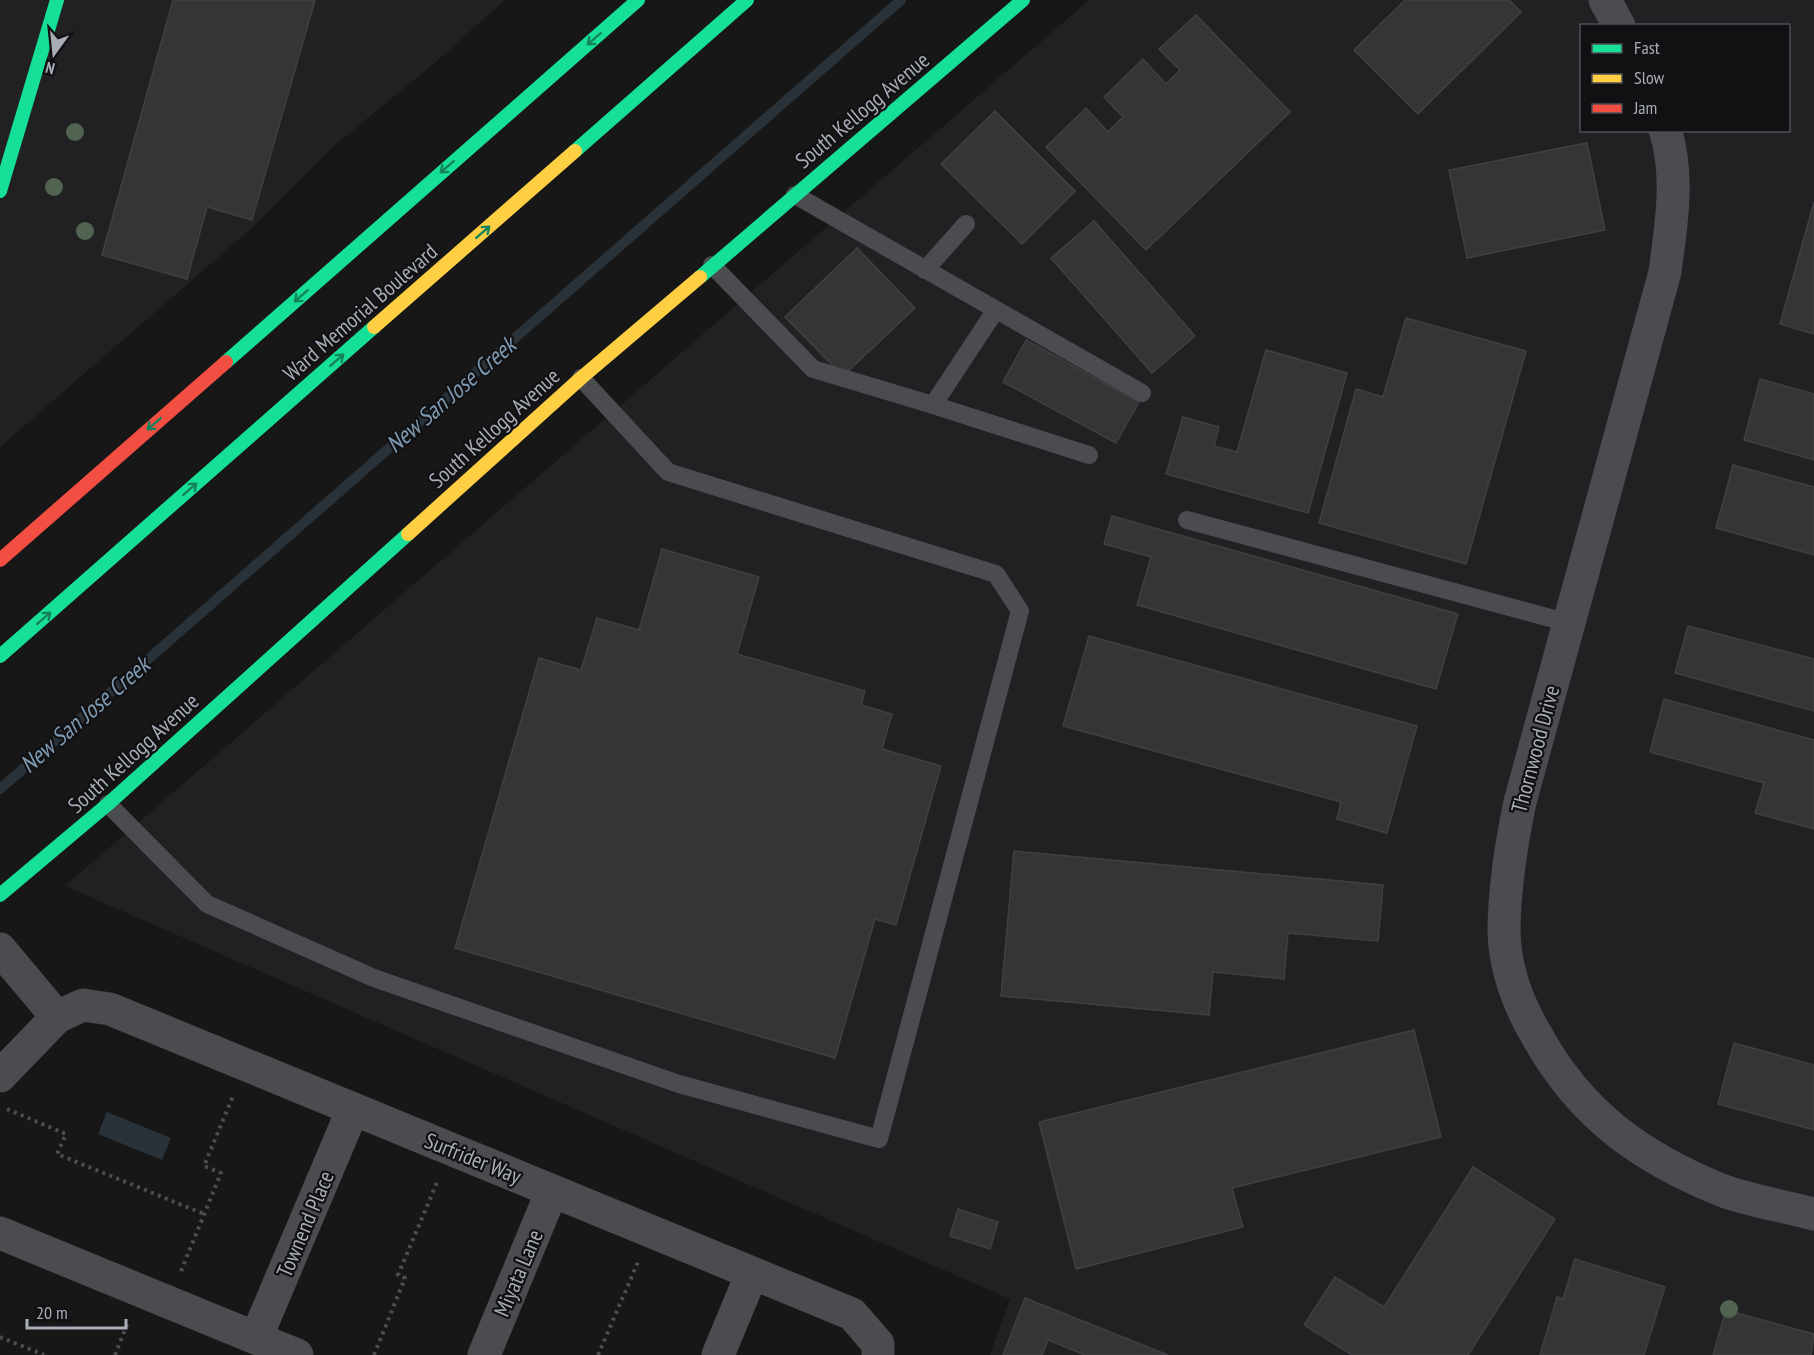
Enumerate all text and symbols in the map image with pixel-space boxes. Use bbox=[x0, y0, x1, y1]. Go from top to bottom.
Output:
north arrow bbox=[24, 24, 84, 84]
legend bbox=[1580, 24, 1790, 132]
one-way arrow bbox=[586, 32, 602, 45]
text: Fast bbox=[1634, 36, 1660, 59]
street label: South Kellogg Avenue bbox=[789, 46, 935, 174]
text: N bbox=[43, 58, 57, 79]
text: Slow bbox=[1634, 66, 1665, 89]
text: Jam bbox=[1633, 96, 1657, 119]
one-way arrow bbox=[440, 160, 455, 174]
one-way arrow bbox=[475, 225, 491, 239]
street label: Ward Memorial Boulevard bbox=[277, 237, 443, 387]
one-way arrow bbox=[294, 289, 309, 303]
water label: New San Jose Creek bbox=[379, 328, 524, 460]
one-way arrow bbox=[329, 353, 344, 367]
street label: South Kellogg Avenue bbox=[423, 362, 565, 494]
one-way arrow bbox=[147, 417, 162, 431]
one-way arrow bbox=[183, 482, 198, 496]
one-way arrow bbox=[36, 611, 51, 625]
water label: New San Jose Creek bbox=[13, 648, 158, 780]
street label: Thornwood Drive bbox=[1505, 682, 1565, 816]
street label: South Kellogg Avenue bbox=[62, 687, 204, 819]
street label: Surfrider Way bbox=[421, 1126, 526, 1190]
street label: Townend Place bbox=[270, 1167, 340, 1281]
street label: Miyata Lane bbox=[487, 1225, 549, 1321]
scale bar bbox=[27, 1292, 126, 1330]
text: 20 m bbox=[36, 1301, 68, 1324]

